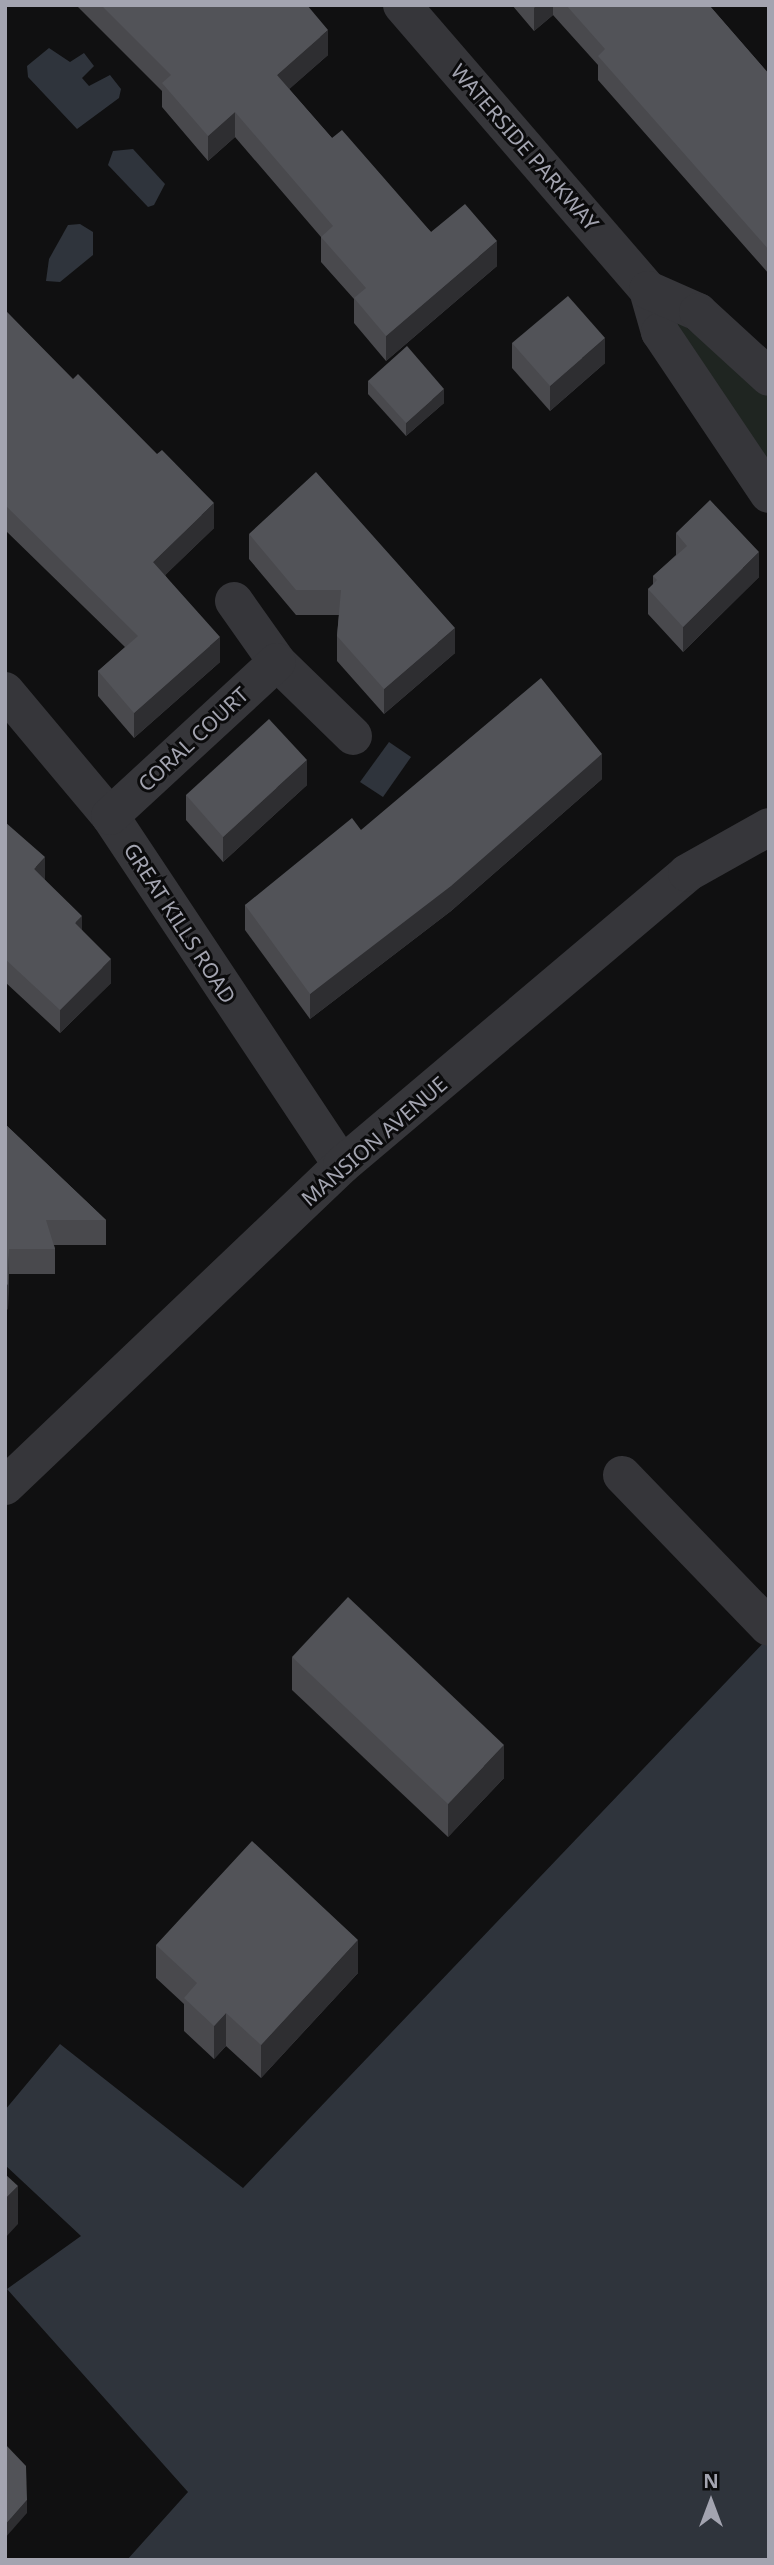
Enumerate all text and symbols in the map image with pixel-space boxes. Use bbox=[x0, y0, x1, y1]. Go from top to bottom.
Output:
street label: WATERSIDE PARKWAY bbox=[446, 59, 604, 235]
street label: CORAL COURT bbox=[133, 682, 253, 796]
street label: GREAT KILLS ROAD bbox=[119, 838, 241, 1008]
street label: MANSION AVENUE bbox=[296, 1071, 452, 1211]
north arrow bbox=[676, 2467, 746, 2537]
text: N bbox=[703, 2468, 719, 2494]

